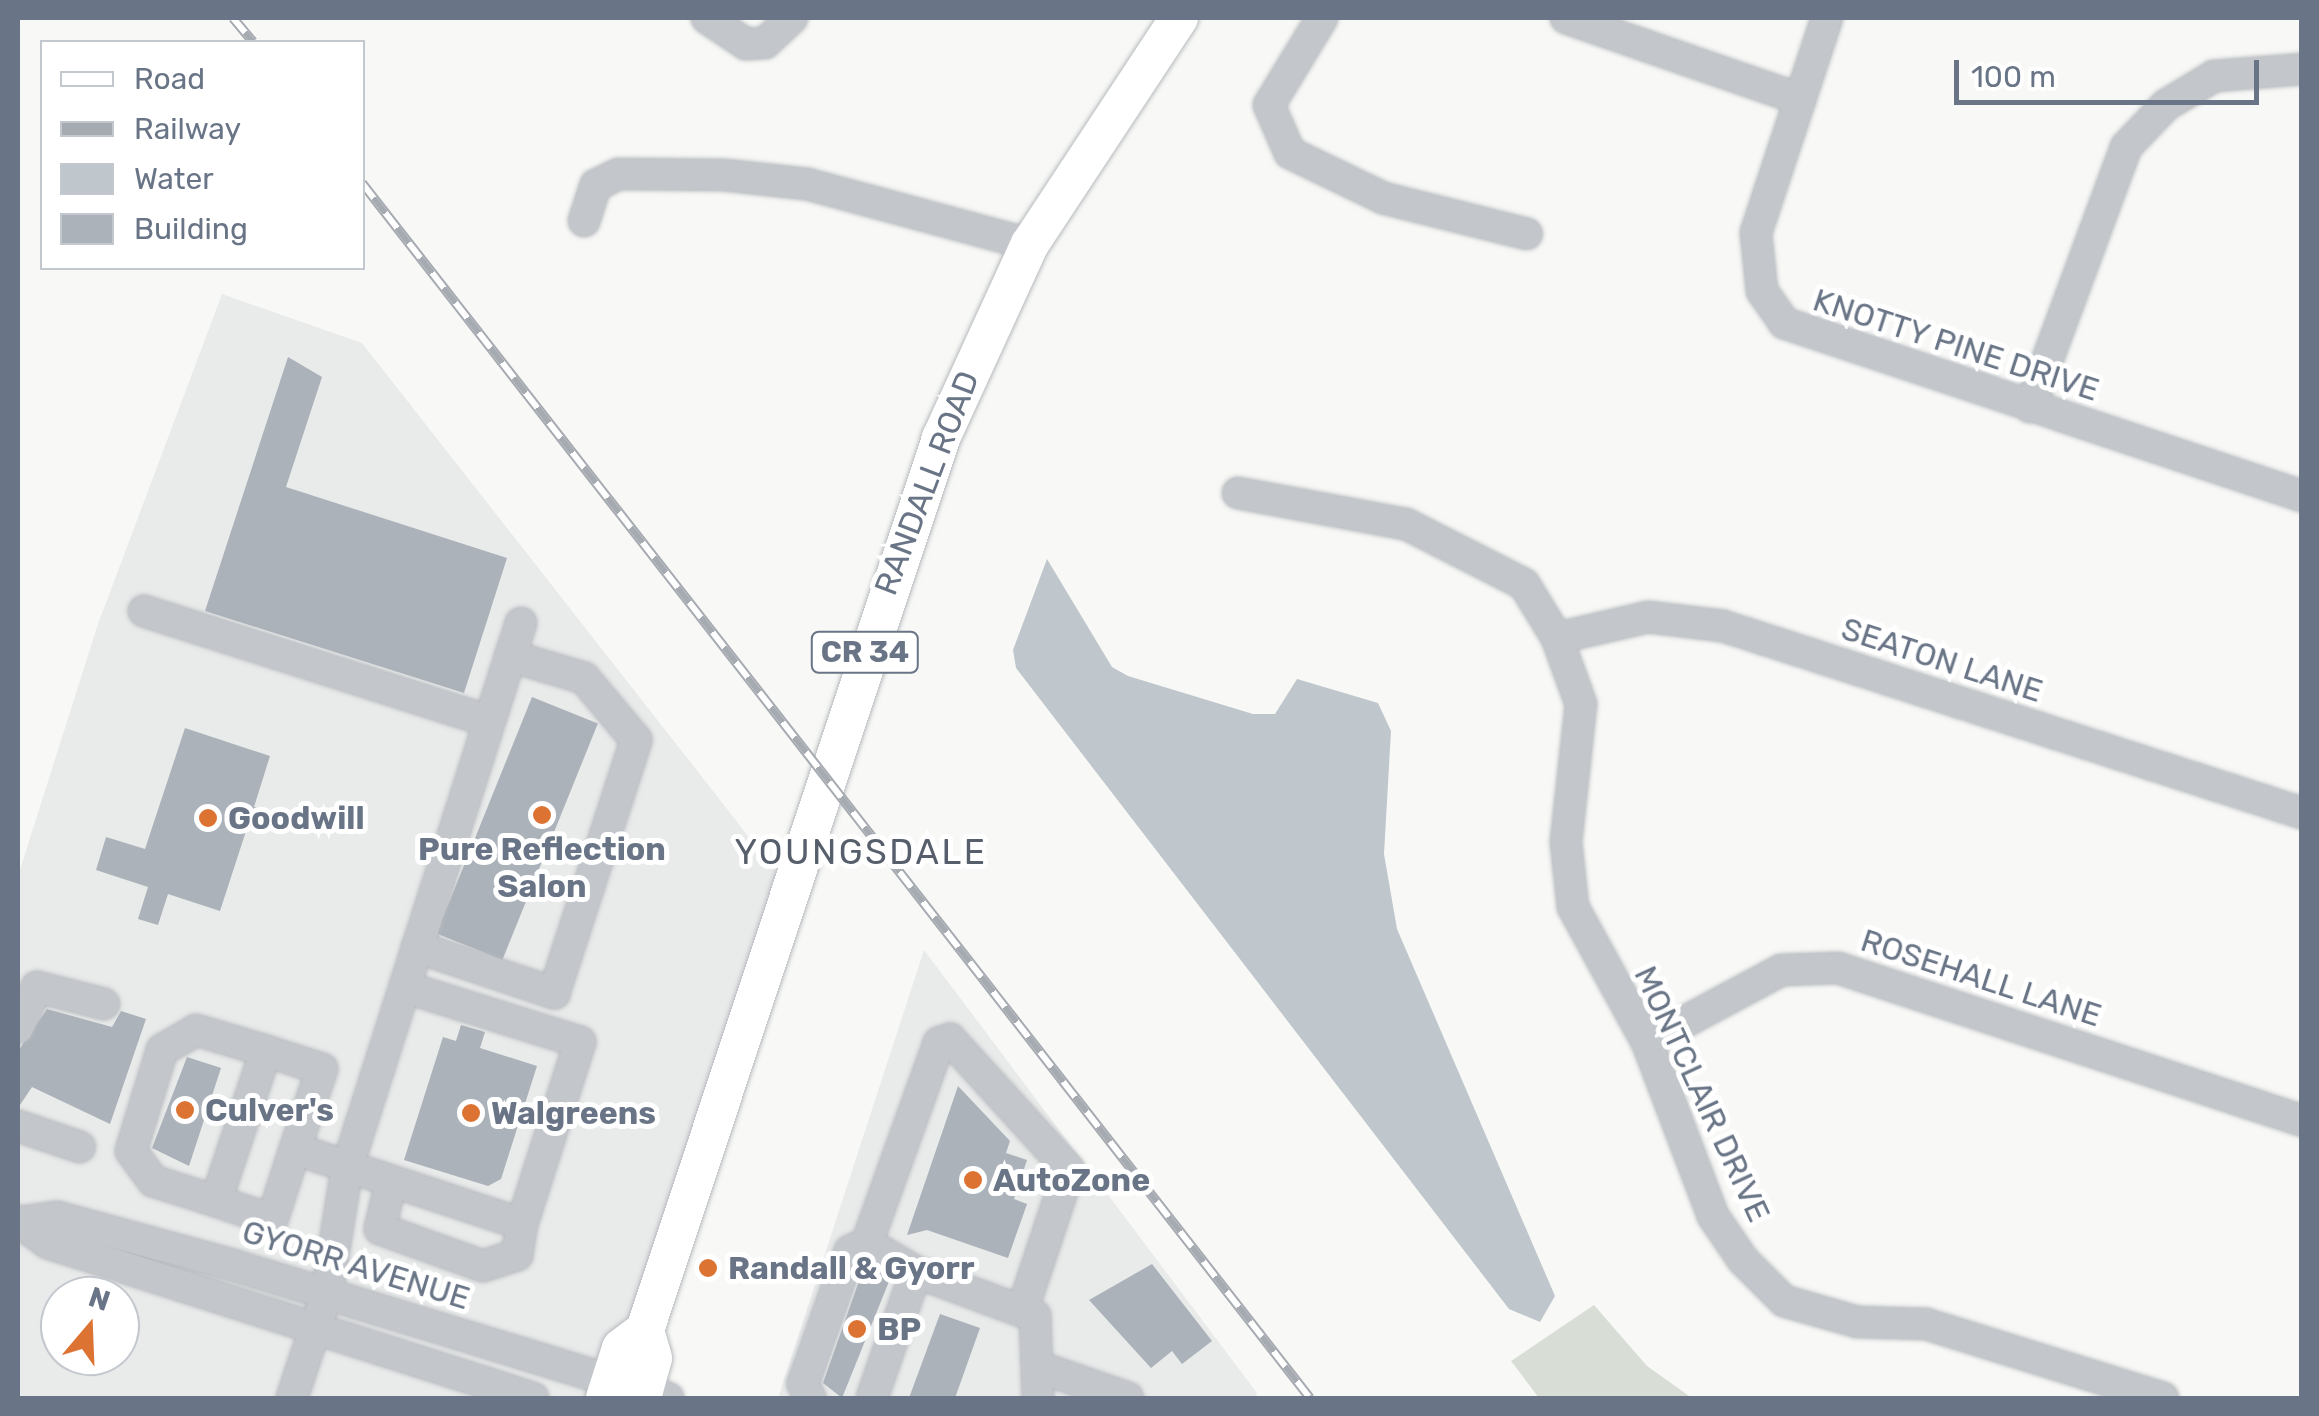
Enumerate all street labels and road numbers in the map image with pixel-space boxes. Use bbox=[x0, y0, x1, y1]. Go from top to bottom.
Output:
street label: KNOTTY PINE DRIVE bbox=[1808, 281, 2104, 409]
street label: RANDALL ROAD bbox=[867, 365, 987, 601]
street label: SEATON LANE bbox=[1837, 609, 2047, 711]
road number: CR 34 bbox=[810, 627, 920, 677]
street label: ROSEHALL LANE bbox=[1856, 921, 2106, 1035]
street label: MONTCLAIR DRIVE bbox=[1626, 960, 1778, 1228]
street label: GYORR AVENUE bbox=[237, 1212, 475, 1318]

